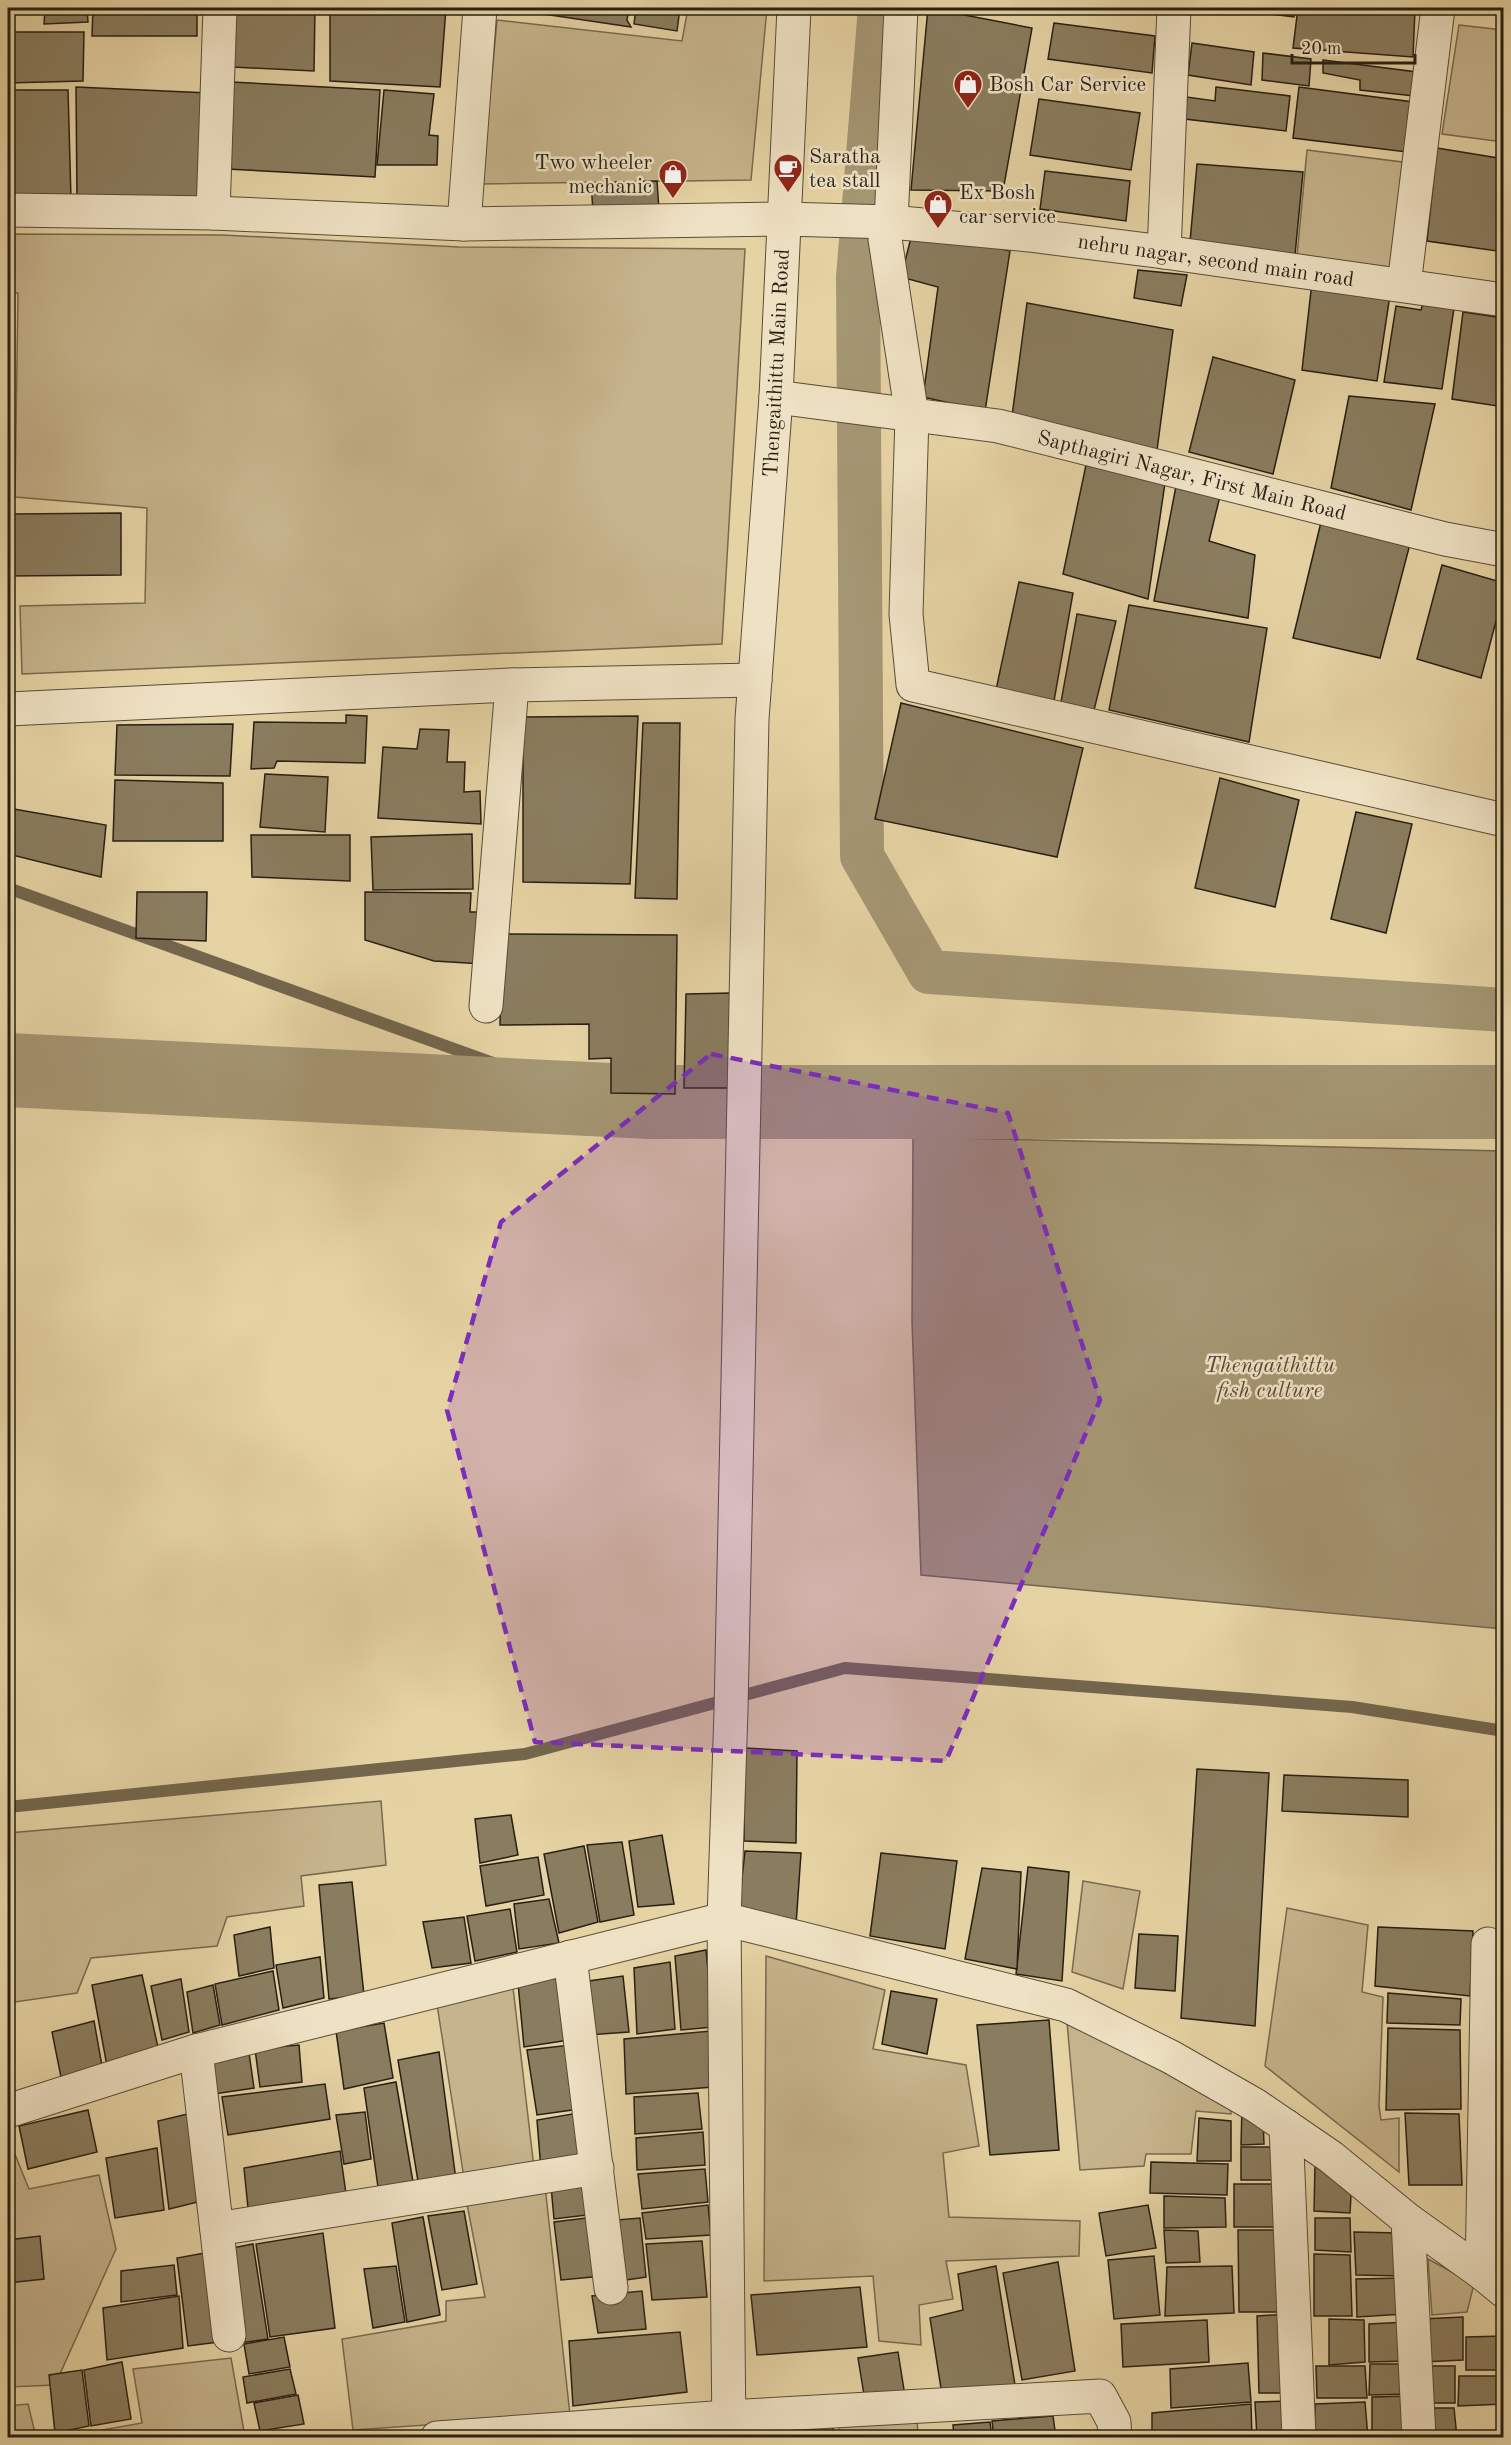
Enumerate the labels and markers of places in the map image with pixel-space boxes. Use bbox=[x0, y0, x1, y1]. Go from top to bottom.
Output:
shop icon: Bosh Car Service bbox=[952, 68, 984, 110]
place label: Bosh Car Service bbox=[989, 75, 1146, 96]
place label: Saratha tea stall bbox=[809, 147, 881, 192]
cafe icon: Saratha tea stall bbox=[772, 152, 804, 194]
place label: Two wheeler mechanic bbox=[534, 153, 652, 198]
shop icon: Two wheeler mechanic bbox=[657, 158, 689, 200]
place label: Ex Bosh car service bbox=[959, 183, 1056, 228]
shop icon: Ex Bosh car service bbox=[922, 188, 954, 230]

